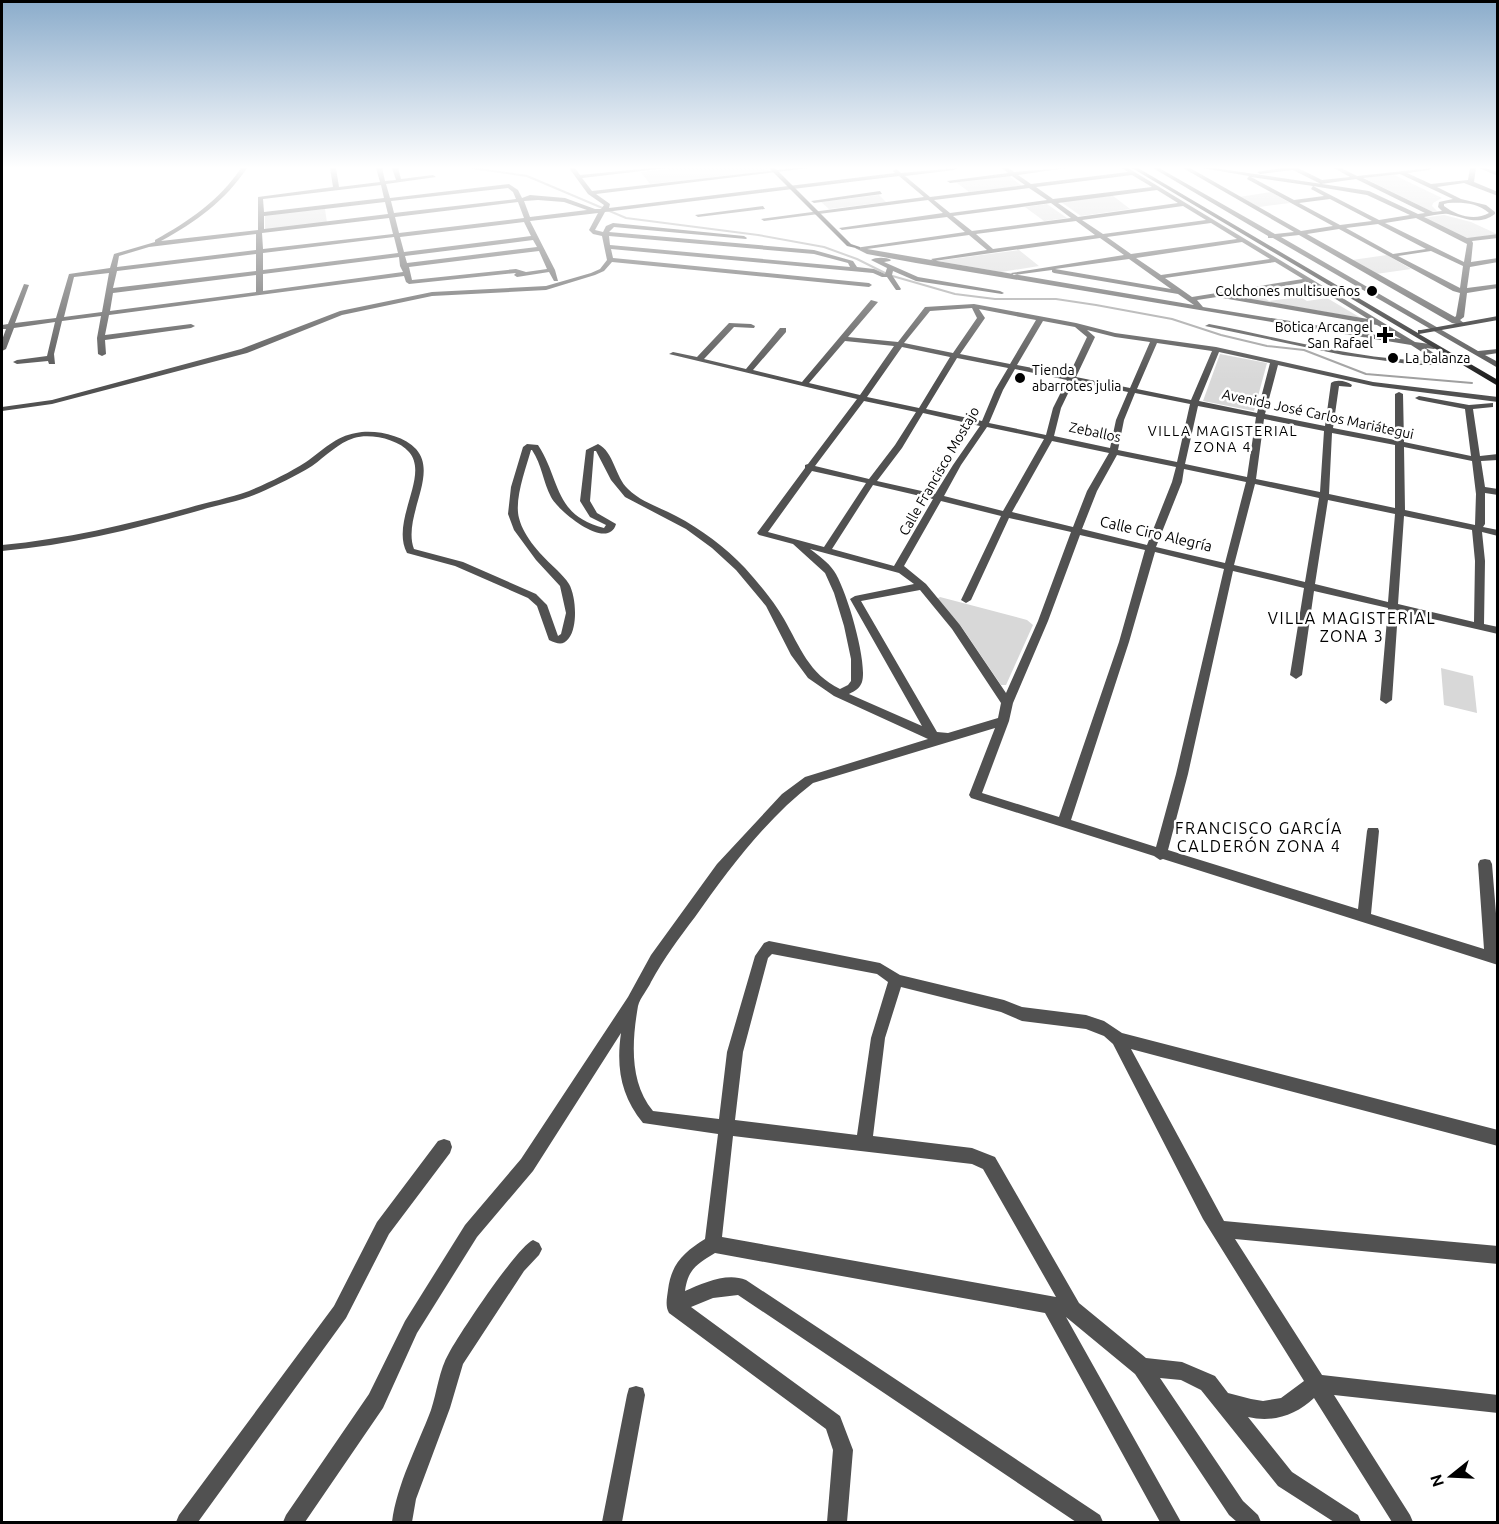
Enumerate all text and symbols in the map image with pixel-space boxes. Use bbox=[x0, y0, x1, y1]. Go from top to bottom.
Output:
place label: Colchones multisueños bbox=[1215, 283, 1360, 299]
marker: Colchones multisueños bbox=[1365, 284, 1379, 298]
place label: Botica Arcangel San Rafael bbox=[1275, 319, 1373, 351]
marker: Botica Arcangel San Rafael bbox=[1378, 328, 1392, 342]
place label: La balanza bbox=[1405, 350, 1470, 366]
marker: La balanza bbox=[1386, 351, 1400, 365]
place label: Tienda abarrotes julia bbox=[1032, 362, 1122, 394]
marker: Tienda abarrotes julia bbox=[1013, 371, 1027, 385]
street label: Avenida José Carlos Mariátegui bbox=[1221, 386, 1415, 442]
street label: Calle Francisco Mostajo bbox=[896, 404, 982, 538]
street label: Zeballos bbox=[1068, 419, 1122, 445]
district label: VILLA MAGISTERIAL ZONA 4 bbox=[1148, 423, 1298, 455]
street label: Calle Ciro Alegría bbox=[1098, 512, 1214, 555]
district label: VILLA MAGISTERIAL ZONA 3 bbox=[1268, 609, 1436, 645]
district label: FRANCISCO GARCÍA CALDERÓN ZONA 4 bbox=[1175, 817, 1343, 855]
north arrow bbox=[1421, 1446, 1481, 1506]
text: N bbox=[1426, 1472, 1447, 1489]

